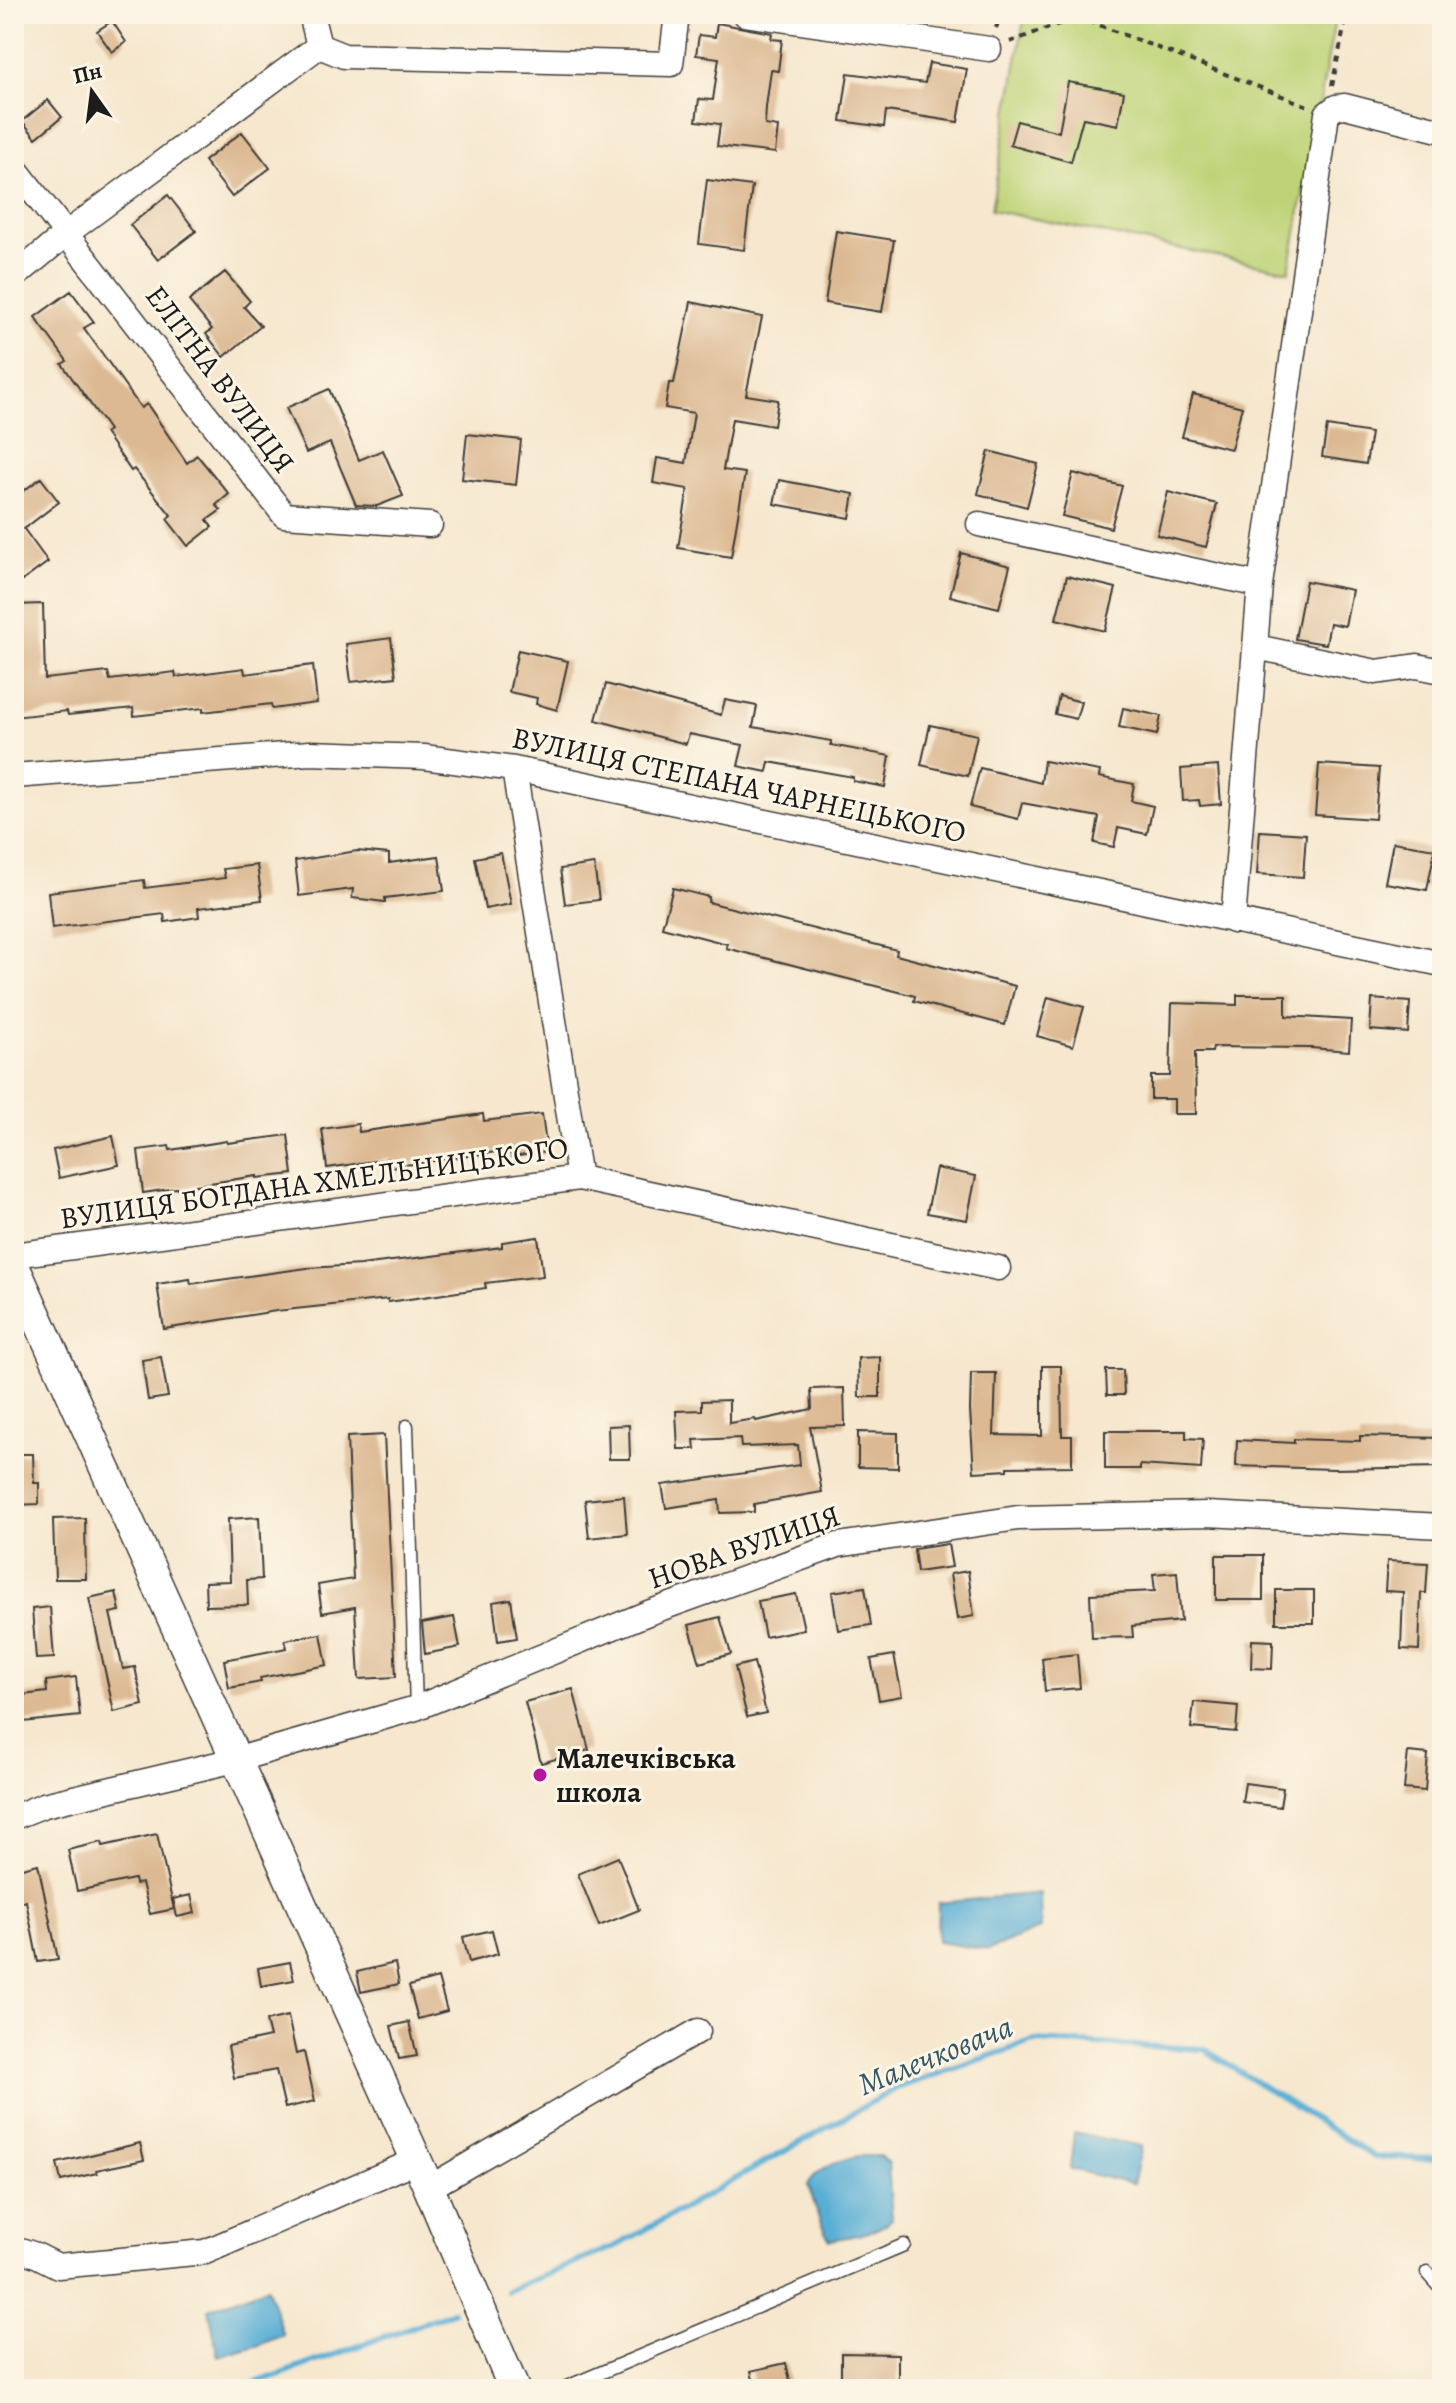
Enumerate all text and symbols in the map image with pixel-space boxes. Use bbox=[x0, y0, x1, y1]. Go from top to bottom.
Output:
north arrow bbox=[52, 52, 132, 132]
text: Пн bbox=[70, 56, 105, 92]
street label: ЕЛІТНА ВУЛИЦЯ bbox=[136, 277, 304, 481]
street label: ВУЛИЦЯ СТЕПАНА ЧАРНЕЦЬКОГО bbox=[508, 717, 970, 853]
street label: ВУЛИЦЯ БОГДАНА ХМЕЛЬНИЦЬКОГО bbox=[57, 1128, 571, 1238]
street label: НОВА ВУЛИЦЯ bbox=[643, 1495, 845, 1599]
place label: Малечківська школа bbox=[556, 1738, 737, 1812]
marker: Малечківська школа bbox=[531, 1766, 549, 1784]
water label: Малечковача bbox=[851, 2004, 1019, 2106]

